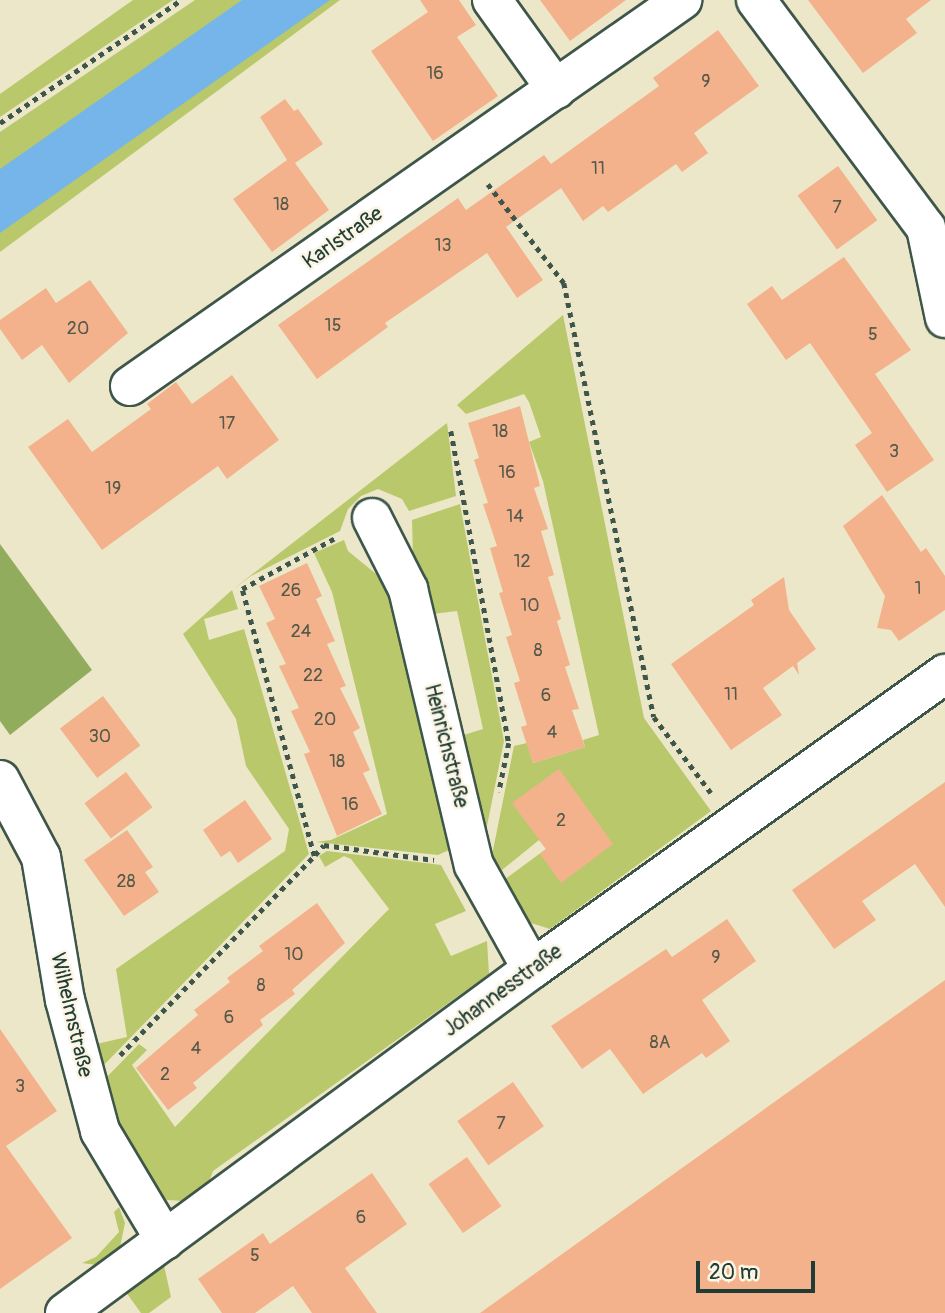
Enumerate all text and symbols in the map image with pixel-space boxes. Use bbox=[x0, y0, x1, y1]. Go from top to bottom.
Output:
house number: 16 bbox=[426, 63, 444, 85]
house number: 9 bbox=[701, 71, 711, 93]
house number: 11 bbox=[591, 158, 605, 180]
house number: 18 bbox=[273, 194, 289, 216]
house number: 7 bbox=[832, 197, 842, 219]
street label: Karlstraße bbox=[298, 201, 388, 275]
house number: 13 bbox=[434, 235, 452, 257]
house number: 15 bbox=[325, 315, 341, 337]
house number: 20 bbox=[67, 318, 89, 340]
house number: 5 bbox=[868, 324, 878, 346]
house number: 17 bbox=[219, 413, 235, 435]
house number: 18 bbox=[492, 421, 508, 443]
house number: 3 bbox=[889, 441, 899, 463]
house number: 16 bbox=[498, 462, 516, 484]
house number: 19 bbox=[105, 478, 121, 500]
house number: 14 bbox=[506, 506, 524, 528]
house number: 12 bbox=[513, 551, 531, 573]
house number: 1 bbox=[914, 578, 922, 600]
house number: 26 bbox=[281, 580, 301, 602]
house number: 10 bbox=[520, 595, 540, 617]
house number: 24 bbox=[291, 621, 311, 643]
house number: 8 bbox=[533, 640, 543, 662]
house number: 22 bbox=[303, 665, 323, 687]
street label: Heinrichstraße bbox=[418, 681, 474, 811]
house number: 11 bbox=[724, 684, 738, 706]
house number: 6 bbox=[541, 685, 551, 707]
house number: 20 bbox=[314, 709, 336, 731]
house number: 4 bbox=[547, 722, 557, 744]
house number: 30 bbox=[89, 726, 111, 748]
house number: 18 bbox=[329, 751, 345, 773]
house number: 16 bbox=[341, 794, 359, 816]
house number: 2 bbox=[556, 810, 566, 832]
house number: 28 bbox=[116, 871, 136, 893]
street label: Johannesstraße bbox=[439, 939, 567, 1043]
house number: 10 bbox=[284, 944, 304, 966]
house number: 9 bbox=[711, 947, 721, 969]
street label: Wilhelmstraße bbox=[44, 950, 98, 1080]
house number: 8 bbox=[256, 975, 266, 997]
house number: 6 bbox=[224, 1007, 234, 1029]
house number: 8A bbox=[650, 1032, 670, 1054]
house number: 4 bbox=[191, 1038, 201, 1060]
house number: 2 bbox=[160, 1064, 170, 1086]
house number: 3 bbox=[15, 1076, 25, 1098]
house number: 7 bbox=[496, 1113, 506, 1135]
house number: 6 bbox=[356, 1207, 366, 1229]
house number: 5 bbox=[250, 1245, 260, 1267]
scale bar bbox=[700, 1246, 819, 1290]
text: 20 m bbox=[709, 1259, 758, 1286]

